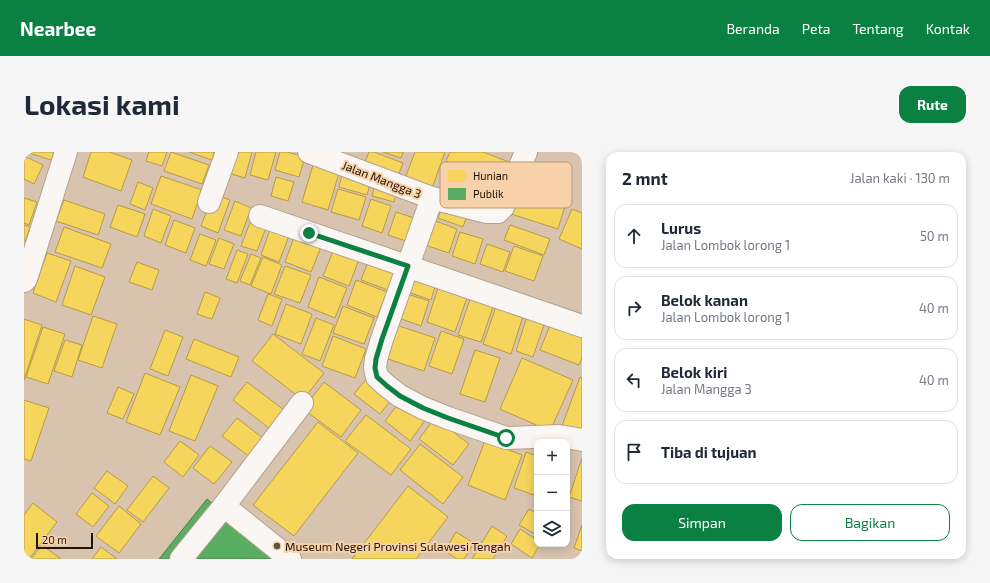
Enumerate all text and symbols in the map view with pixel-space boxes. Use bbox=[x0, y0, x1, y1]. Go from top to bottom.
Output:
text: Nearbee bbox=[20, 17, 96, 40]
text: Beranda bbox=[726, 20, 780, 37]
text: Peta bbox=[802, 20, 830, 37]
text: Tentang bbox=[852, 20, 904, 37]
text: Kontak bbox=[926, 20, 970, 37]
button: Rute bbox=[899, 86, 966, 123]
text: Lokasi kami bbox=[24, 87, 180, 121]
street label: Jalan Mangga 3 bbox=[340, 157, 424, 201]
legend bbox=[440, 162, 572, 208]
text: 2 mnt bbox=[622, 168, 668, 188]
text: Hunian bbox=[473, 169, 508, 182]
text: Jalan kaki · 130 m bbox=[850, 170, 950, 186]
text: Publik bbox=[473, 187, 504, 200]
text: Lurus bbox=[661, 219, 701, 237]
route end bbox=[300, 224, 318, 242]
icon: ahead bbox=[623, 225, 645, 247]
text: 50 m bbox=[920, 228, 949, 244]
text: Jalan Lombok lorong 1 bbox=[661, 237, 790, 253]
text: Belok kanan bbox=[661, 291, 748, 309]
icon: right bbox=[623, 297, 645, 319]
text: 40 m bbox=[919, 300, 949, 316]
text: Jalan Lombok lorong 1 bbox=[661, 309, 790, 325]
text: Belok kiri bbox=[661, 363, 727, 381]
icon: left bbox=[623, 369, 645, 391]
text: 40 m bbox=[919, 372, 949, 388]
text: Jalan Mangga 3 bbox=[661, 381, 752, 397]
route start bbox=[497, 429, 515, 447]
map controls bbox=[534, 439, 570, 547]
button: + bbox=[534, 439, 570, 475]
icon: arrive bbox=[623, 441, 645, 463]
text: Tiba di tujuan bbox=[661, 443, 757, 461]
button: − bbox=[534, 475, 570, 511]
button: Simpan bbox=[622, 504, 782, 541]
button: Bagikan bbox=[790, 504, 950, 541]
button: layers bbox=[534, 511, 570, 547]
scale bar bbox=[36, 531, 93, 550]
text: 20 m bbox=[42, 533, 67, 546]
place label: Museum Negeri Provinsi Sulawesi Tengah bbox=[285, 539, 511, 553]
marker: Museum Negeri Provinsi Sulawesi Tengah bbox=[272, 541, 282, 551]

